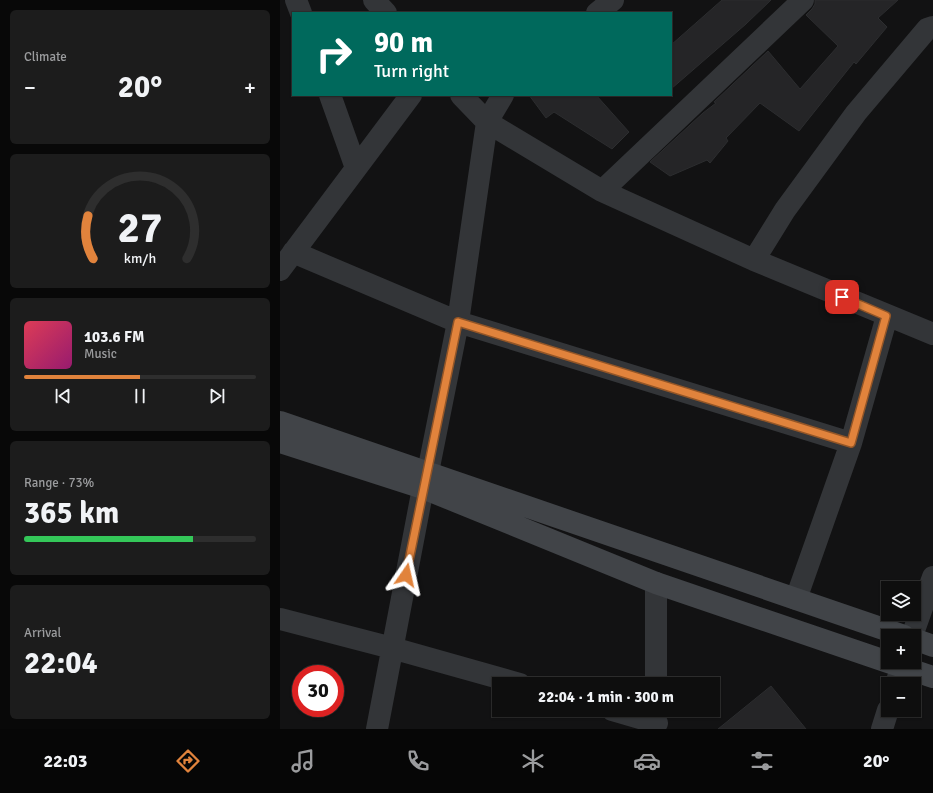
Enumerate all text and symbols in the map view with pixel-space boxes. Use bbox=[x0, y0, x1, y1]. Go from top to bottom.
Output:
text: 90 m bbox=[374, 26, 433, 60]
icon: right bbox=[308, 28, 360, 80]
text: Climate bbox=[24, 49, 67, 65]
text: Turn right bbox=[374, 60, 449, 82]
text: 20° bbox=[118, 69, 162, 106]
text: − bbox=[24, 74, 36, 101]
text: + bbox=[244, 74, 256, 101]
text: 27 bbox=[118, 202, 162, 253]
text: km/h bbox=[124, 249, 156, 266]
pin bbox=[825, 280, 859, 314]
icon: arrive bbox=[831, 286, 853, 308]
text: 103.6 FM bbox=[84, 328, 145, 346]
text: Music bbox=[84, 346, 117, 362]
icon: previous bbox=[52, 385, 74, 407]
icon: pause bbox=[129, 385, 151, 407]
icon: next bbox=[206, 385, 228, 407]
text: Range · 73% bbox=[24, 475, 94, 491]
text: 365 km bbox=[24, 495, 119, 532]
position arrow bbox=[385, 554, 427, 596]
map controls bbox=[881, 581, 921, 717]
button: layers bbox=[881, 581, 921, 621]
text: Arrival bbox=[24, 625, 61, 641]
button: + bbox=[881, 629, 921, 669]
text: 22:04 bbox=[24, 645, 98, 682]
speed limit sign: 30 bbox=[292, 665, 344, 717]
button: − bbox=[881, 677, 921, 717]
text: 22:04 · 1 min · 300 m bbox=[538, 688, 674, 706]
icon: directions bbox=[174, 747, 202, 775]
icon: music bbox=[289, 747, 317, 775]
icon: phone bbox=[404, 747, 432, 775]
icon: climate bbox=[519, 747, 547, 775]
icon: car bbox=[633, 747, 661, 775]
icon: filters bbox=[748, 747, 776, 775]
text: 22:03 bbox=[43, 750, 88, 772]
text: 20° bbox=[863, 750, 890, 772]

